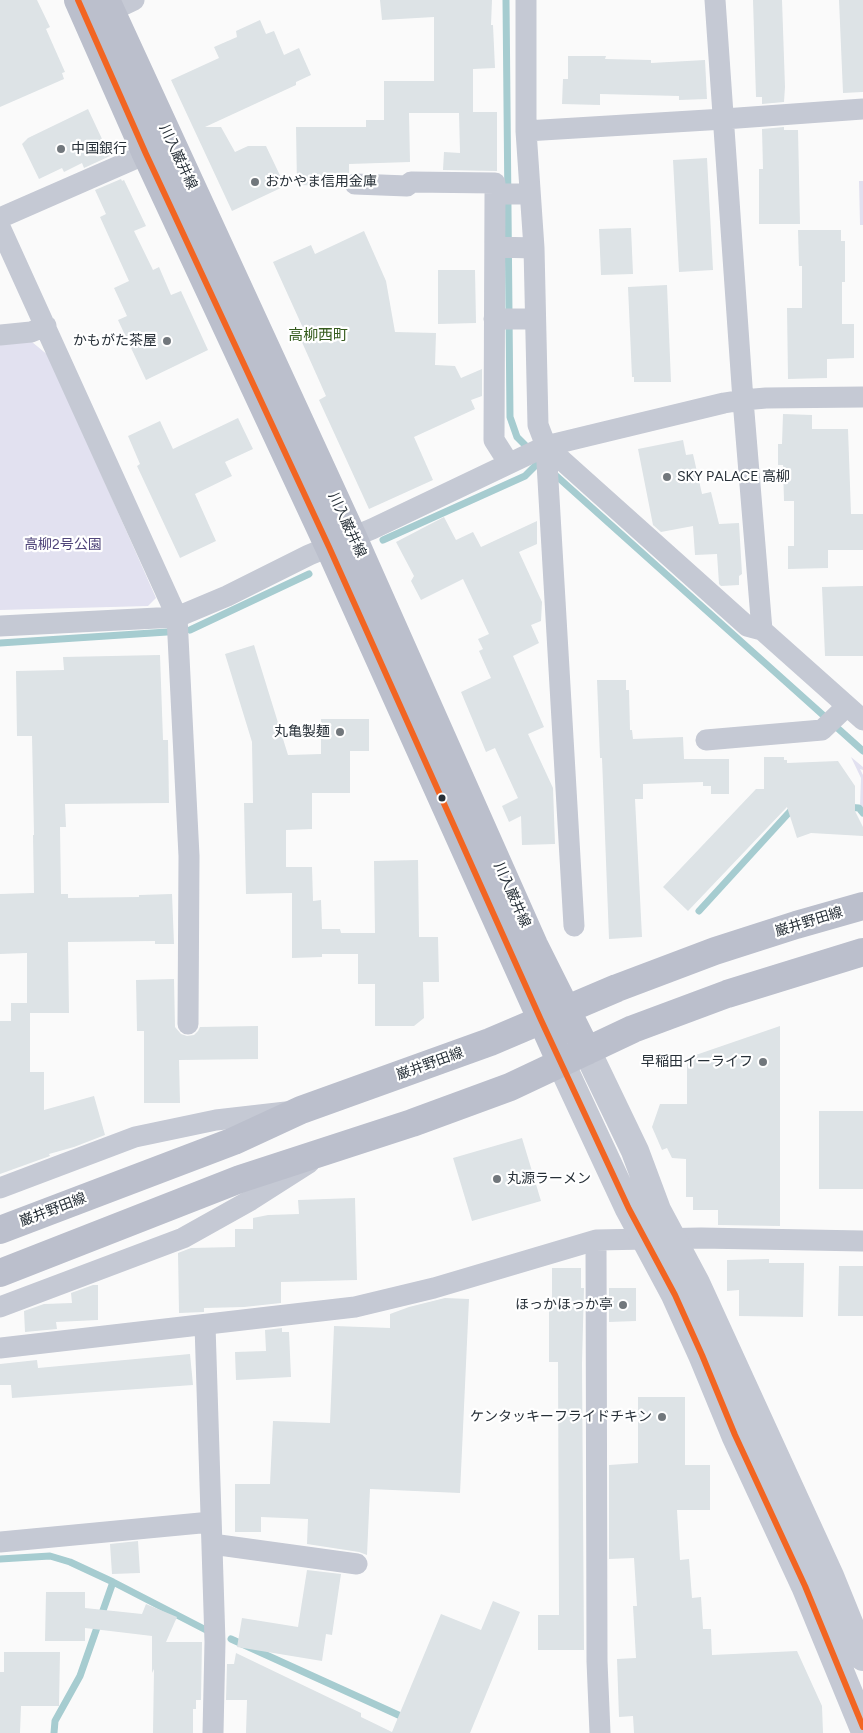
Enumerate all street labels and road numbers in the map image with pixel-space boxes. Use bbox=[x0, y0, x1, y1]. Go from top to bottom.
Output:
street label: 川入巌井線 bbox=[156, 122, 200, 192]
street label: 川入巌井線 bbox=[325, 490, 369, 560]
street label: 川入巌井線 bbox=[490, 860, 534, 930]
street label: 巌井野田線 bbox=[773, 904, 845, 940]
street label: 巌井野田線 bbox=[394, 1044, 466, 1084]
street label: 巌井野田線 bbox=[17, 1190, 89, 1230]

